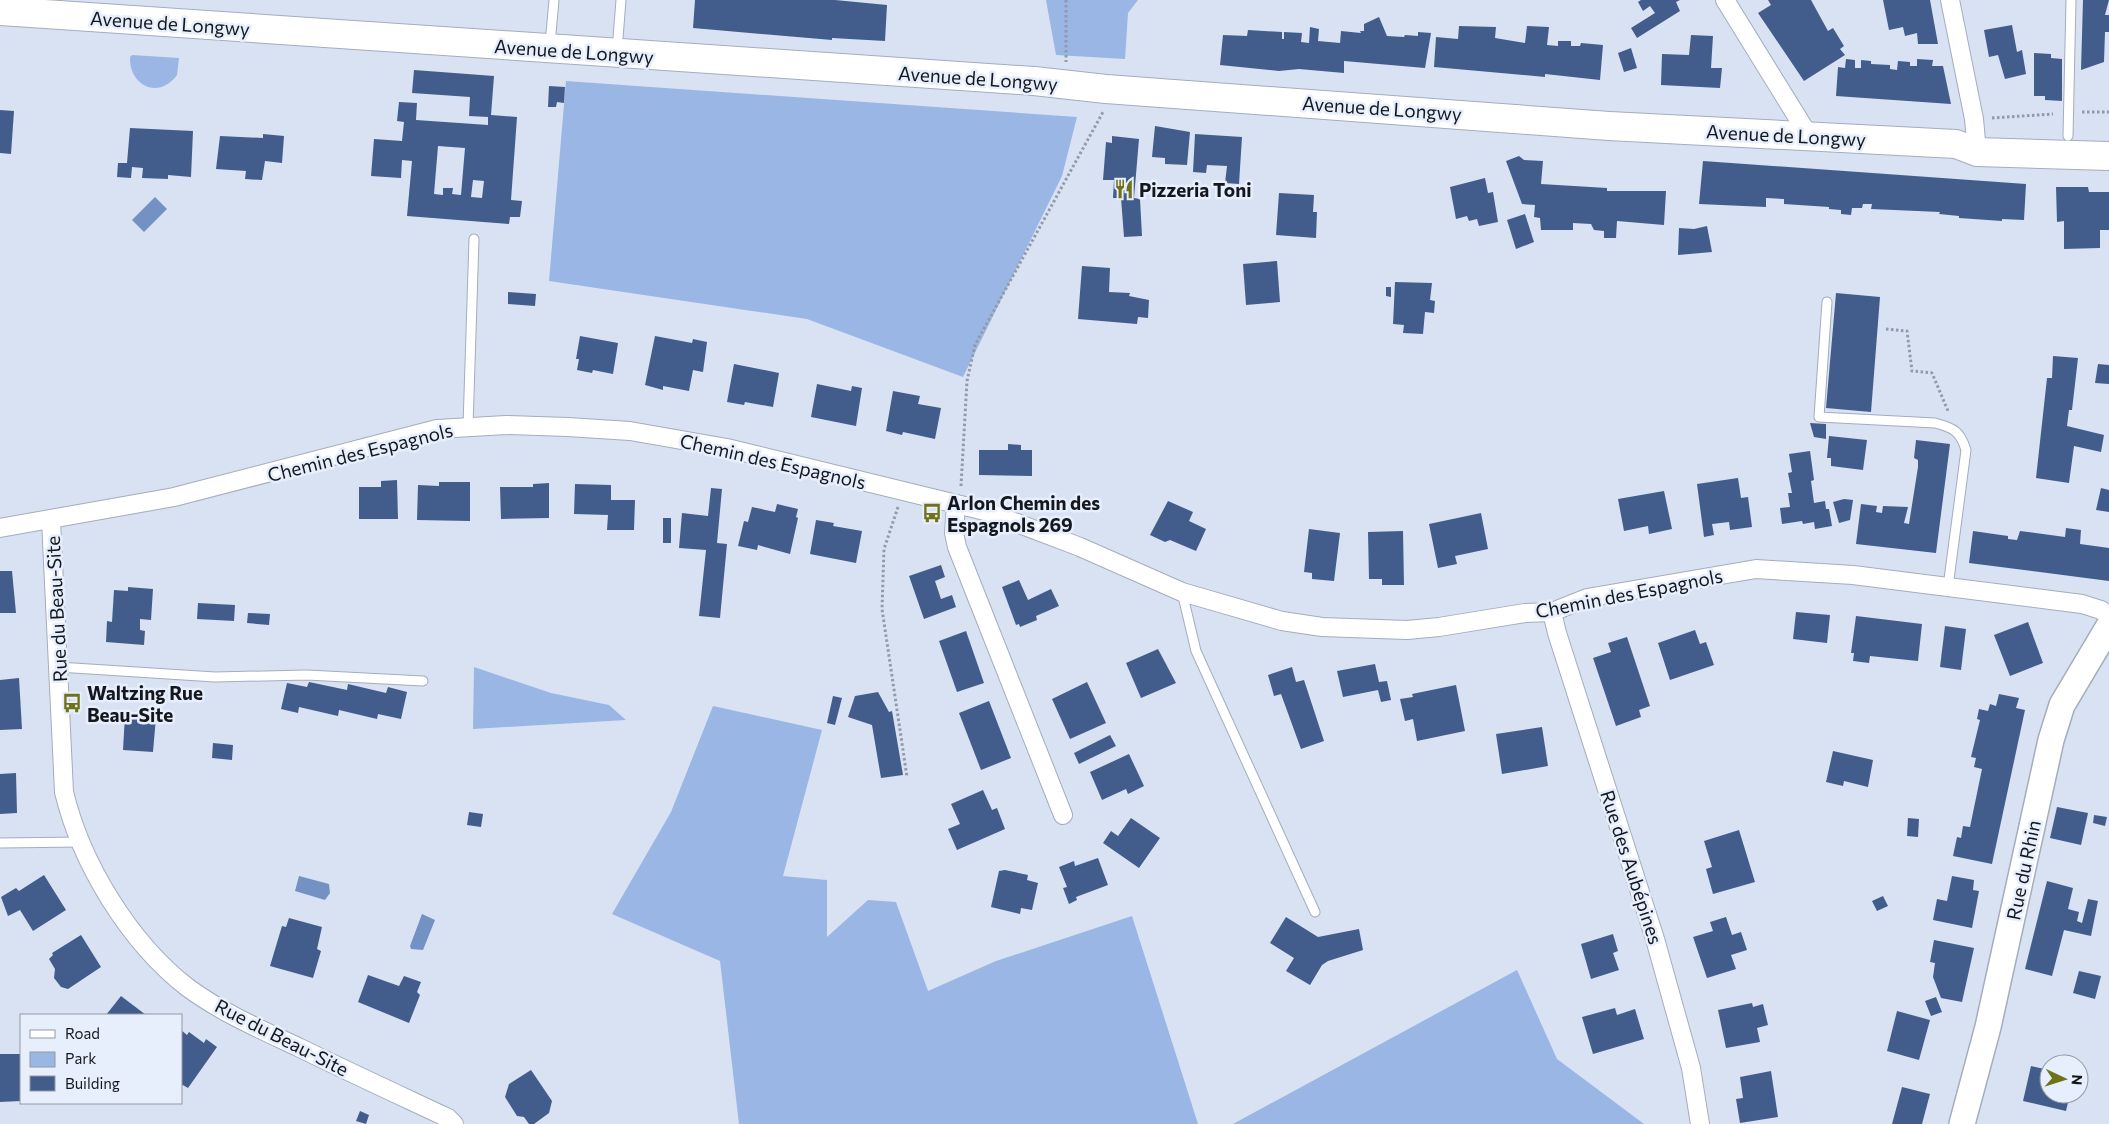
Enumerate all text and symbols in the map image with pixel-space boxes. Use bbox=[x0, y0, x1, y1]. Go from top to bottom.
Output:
street label: Avenue de Longwy bbox=[89, 6, 251, 40]
street label: Avenue de Longwy bbox=[493, 34, 655, 68]
street label: Avenue de Longwy bbox=[897, 61, 1059, 95]
street label: Avenue de Longwy bbox=[1301, 91, 1463, 125]
street label: Avenue de Longwy bbox=[1705, 119, 1867, 151]
restaurant icon: Pizzeria Toni bbox=[1113, 178, 1135, 200]
place label: Pizzeria Toni bbox=[1139, 178, 1251, 201]
street label: Chemin des Espagnols bbox=[265, 418, 455, 486]
street label: Chemin des Espagnols bbox=[678, 428, 868, 494]
place label: Arlon Chemin des Espagnols 269 bbox=[947, 491, 1100, 536]
bus stop icon: Arlon Chemin des Espagnols 269 bbox=[921, 502, 943, 524]
street label: Rue du Beau-Site bbox=[41, 535, 71, 683]
street label: Chemin des Espagnols bbox=[1533, 564, 1725, 622]
place label: Waltzing Rue Beau-Site bbox=[87, 681, 203, 726]
bus stop icon: Waltzing Rue Beau-Site bbox=[61, 692, 83, 714]
street label: Rue des Aubépines bbox=[1596, 787, 1668, 947]
street label: Rue du Rhin bbox=[2001, 818, 2045, 922]
street label: Rue du Beau-Site bbox=[211, 993, 353, 1081]
legend bbox=[20, 1014, 182, 1104]
text: Road bbox=[65, 1024, 100, 1042]
text: Park bbox=[65, 1049, 96, 1067]
north arrow bbox=[2039, 1054, 2089, 1104]
text: Building bbox=[65, 1074, 120, 1092]
text: N bbox=[2069, 1074, 2086, 1086]

